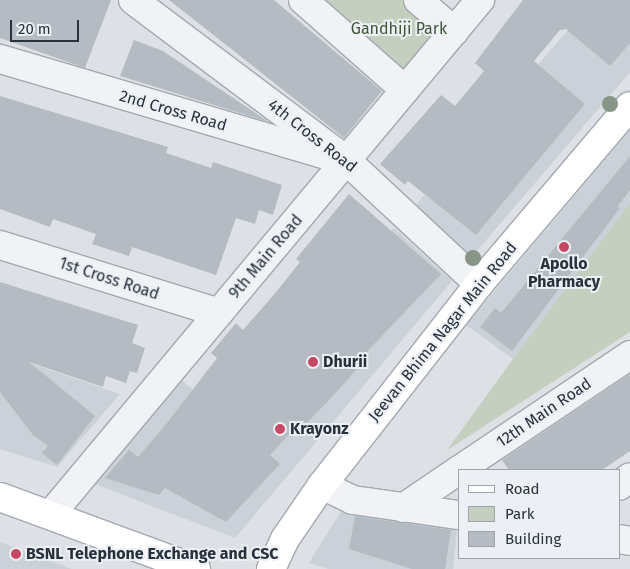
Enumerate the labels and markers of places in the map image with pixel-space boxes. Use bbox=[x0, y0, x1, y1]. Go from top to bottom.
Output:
marker: Apollo Pharmacy bbox=[558, 241, 570, 253]
place label: Apollo Pharmacy bbox=[528, 254, 600, 292]
place label: Dhurii bbox=[323, 352, 367, 372]
marker: Dhurii bbox=[307, 356, 319, 368]
place label: Krayonz bbox=[290, 419, 349, 439]
marker: Krayonz bbox=[274, 423, 286, 435]
place label: BSNL Telephone Exchange and CSC bbox=[26, 544, 279, 564]
marker: BSNL Telephone Exchange and CSC bbox=[10, 548, 22, 560]

